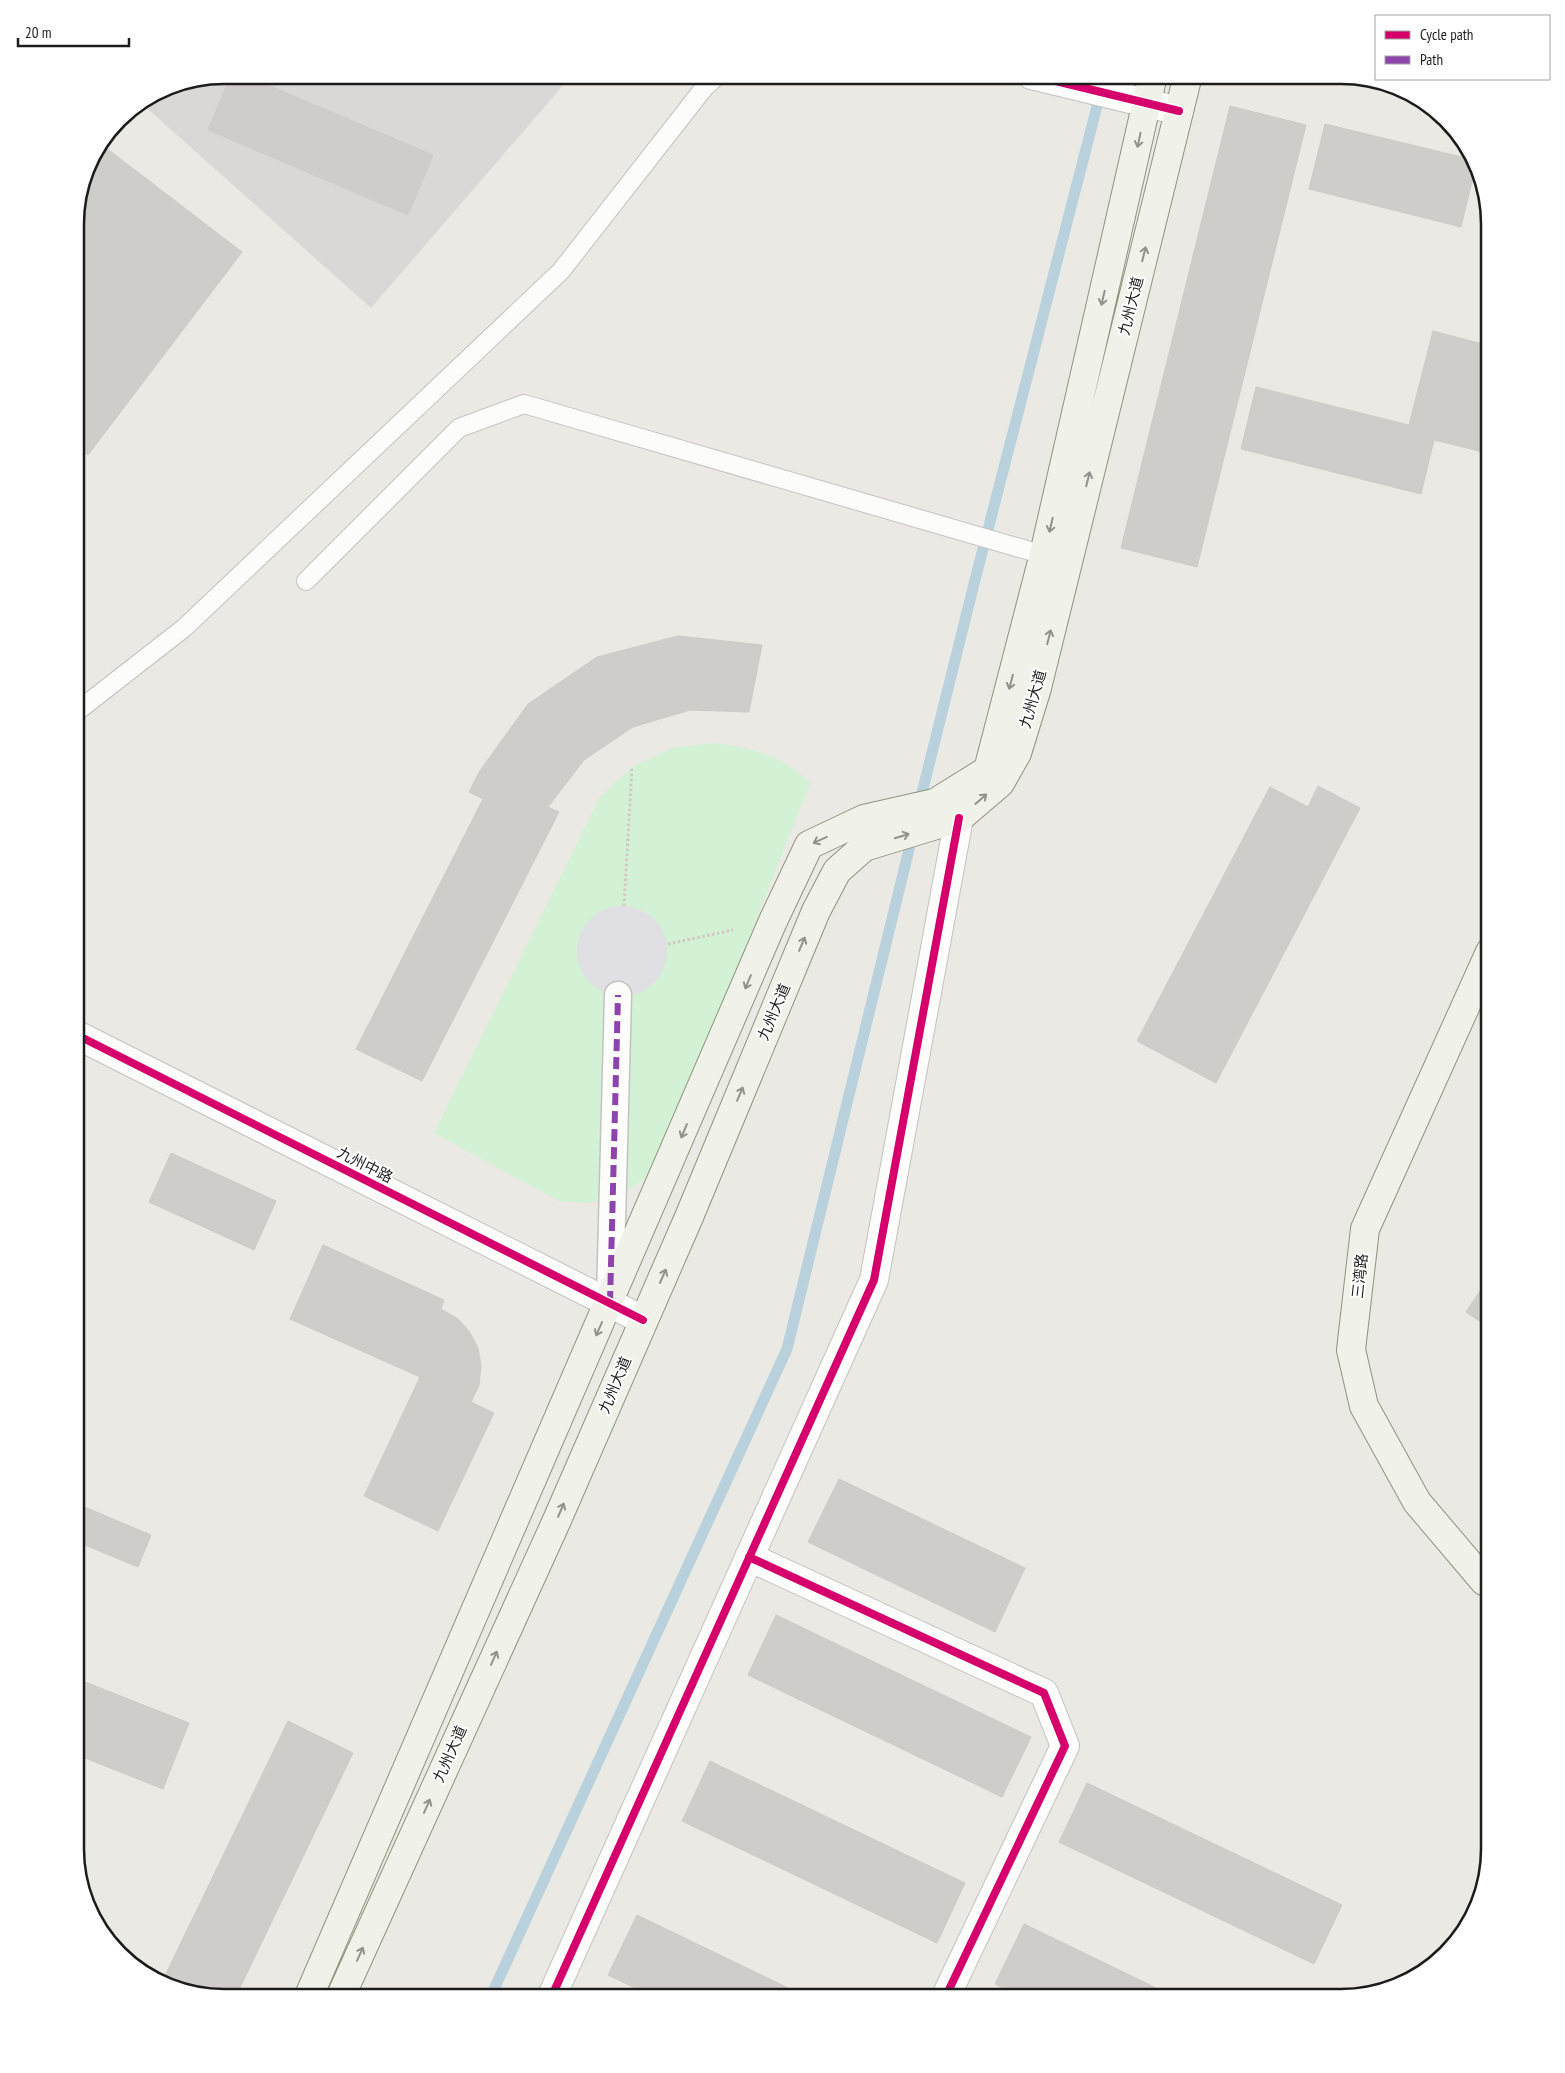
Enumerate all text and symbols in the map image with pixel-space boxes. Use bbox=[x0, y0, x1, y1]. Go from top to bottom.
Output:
scale bar bbox=[18, 15, 129, 47]
legend bbox=[1375, 15, 1550, 80]
text: 20 m bbox=[25, 23, 51, 42]
text: Cycle path bbox=[1420, 25, 1473, 44]
text: Path bbox=[1420, 50, 1443, 69]
one-way arrow bbox=[1134, 131, 1143, 147]
one-way arrow bbox=[1140, 246, 1149, 262]
street label: 九州大道 bbox=[1114, 274, 1147, 337]
one-way arrow bbox=[1098, 290, 1107, 306]
one-way arrow bbox=[1084, 472, 1093, 488]
one-way arrow bbox=[1046, 516, 1055, 532]
one-way arrow bbox=[1045, 630, 1054, 646]
street label: 九州大道 bbox=[1015, 667, 1050, 730]
one-way arrow bbox=[1006, 674, 1015, 690]
one-way arrow bbox=[974, 794, 987, 805]
one-way arrow bbox=[893, 830, 909, 840]
one-way arrow bbox=[813, 835, 828, 845]
one-way arrow bbox=[798, 937, 808, 952]
one-way arrow bbox=[742, 974, 752, 989]
street label: 九州大道 bbox=[753, 980, 794, 1043]
one-way arrow bbox=[736, 1087, 745, 1102]
one-way arrow bbox=[678, 1123, 688, 1138]
street label: 九州中路 bbox=[334, 1142, 396, 1187]
street label: 三湾路 bbox=[1348, 1253, 1371, 1299]
one-way arrow bbox=[658, 1269, 668, 1284]
one-way arrow bbox=[594, 1321, 604, 1336]
street label: 九州大道 bbox=[594, 1353, 635, 1416]
one-way arrow bbox=[557, 1503, 567, 1518]
one-way arrow bbox=[490, 1651, 500, 1666]
street label: 九州大道 bbox=[429, 1723, 470, 1785]
one-way arrow bbox=[423, 1799, 432, 1814]
one-way arrow bbox=[356, 1947, 365, 1962]

